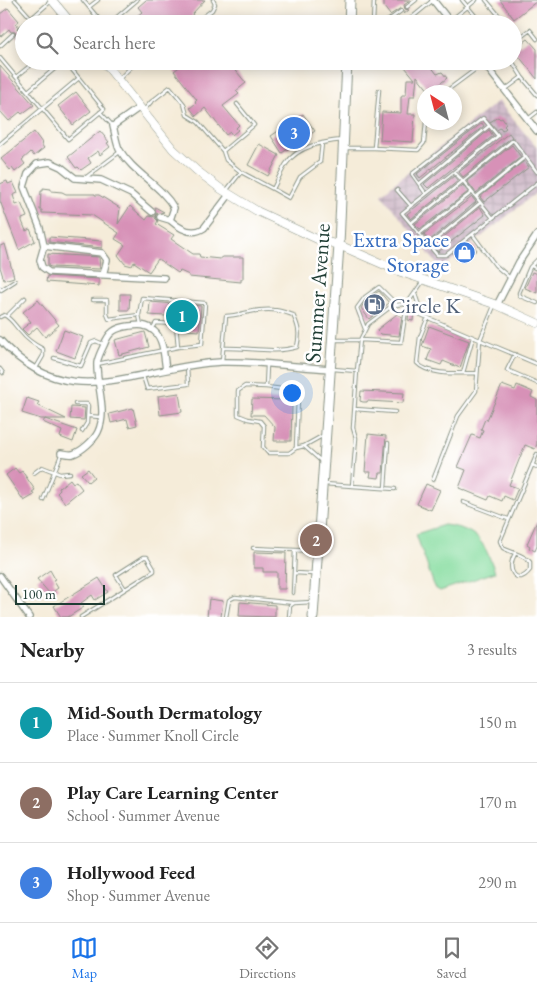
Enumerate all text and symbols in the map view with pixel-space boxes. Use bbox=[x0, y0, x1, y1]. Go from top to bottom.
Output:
search box bbox=[15, 15, 522, 70]
icon: search bbox=[33, 29, 61, 57]
text: Search here bbox=[73, 30, 155, 55]
north arrow bbox=[417, 85, 462, 130]
pin: 3 bbox=[278, 114, 310, 152]
street label: Summer Avenue bbox=[298, 222, 337, 364]
place label: Extra Space Storage bbox=[353, 225, 449, 279]
shop icon: Extra Space Storage bbox=[453, 240, 477, 264]
place label: Circle K bbox=[390, 291, 462, 320]
fuel station icon: Circle K bbox=[362, 293, 386, 317]
pin: 1 bbox=[166, 297, 198, 335]
your location bbox=[279, 380, 305, 406]
pin: 2 bbox=[300, 521, 332, 559]
scale bar bbox=[15, 582, 105, 605]
text: 100 m bbox=[22, 585, 56, 603]
text: Nearby bbox=[20, 636, 84, 663]
text: 3 results bbox=[467, 639, 517, 660]
text: Mid-South Dermatology bbox=[67, 700, 262, 725]
text: 1 bbox=[32, 712, 40, 733]
text: 150 m bbox=[478, 712, 517, 733]
text: Place · Summer Knoll Circle bbox=[67, 725, 239, 746]
text: Play Care Learning Center bbox=[67, 780, 278, 805]
text: 2 bbox=[32, 792, 40, 813]
text: 170 m bbox=[478, 792, 517, 813]
text: School · Summer Avenue bbox=[67, 805, 220, 826]
text: Hollywood Feed bbox=[67, 860, 195, 885]
text: 3 bbox=[32, 872, 40, 893]
text: 290 m bbox=[478, 872, 517, 893]
text: Shop · Summer Avenue bbox=[67, 885, 210, 906]
tab: Map bbox=[70, 934, 98, 982]
tab: Directions bbox=[239, 934, 296, 982]
tab: Saved bbox=[437, 934, 467, 982]

